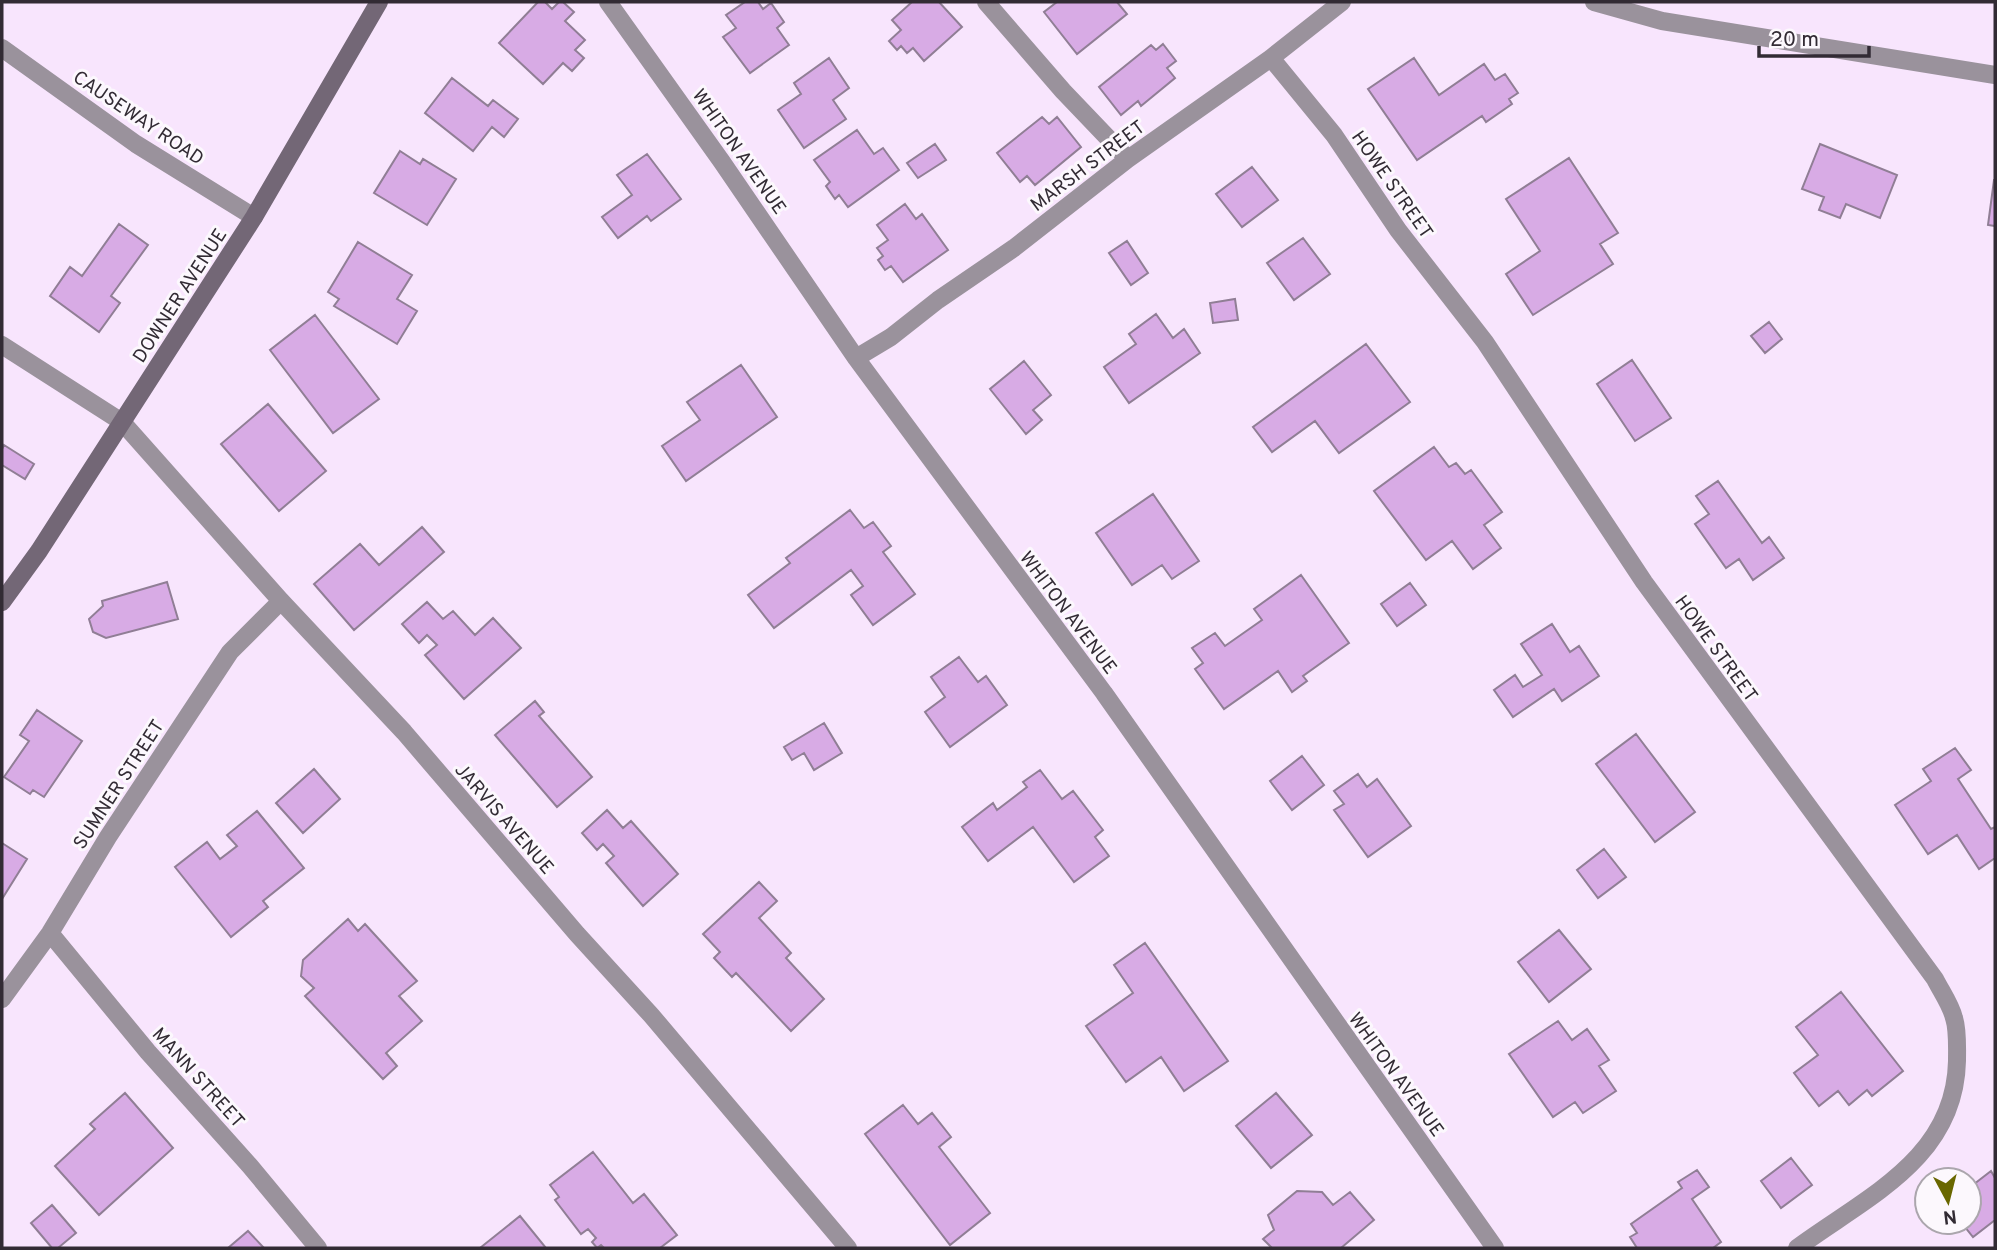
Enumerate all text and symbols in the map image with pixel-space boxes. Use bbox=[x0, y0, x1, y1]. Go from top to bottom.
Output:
scale bar bbox=[1759, 14, 1869, 58]
text: 20 m bbox=[1770, 27, 1819, 54]
street label: CAUSEWAY ROAD bbox=[68, 66, 208, 171]
street label: WHITON AVENUE bbox=[686, 85, 791, 220]
street label: MARSH STREET bbox=[1026, 116, 1150, 217]
street label: HOWE STREET bbox=[1345, 126, 1437, 244]
street label: DOWNER AVENUE bbox=[128, 224, 233, 368]
street label: WHITON AVENUE bbox=[1013, 547, 1121, 679]
street label: HOWE STREET bbox=[1668, 591, 1762, 707]
street label: SUMNER STREET bbox=[69, 716, 171, 854]
street label: JARVIS AVENUE bbox=[449, 759, 558, 880]
street label: WHITON AVENUE bbox=[1342, 1008, 1449, 1142]
street label: MANN STREET bbox=[146, 1023, 249, 1134]
north arrow bbox=[1913, 1166, 1983, 1236]
text: N bbox=[1942, 1203, 1958, 1229]

